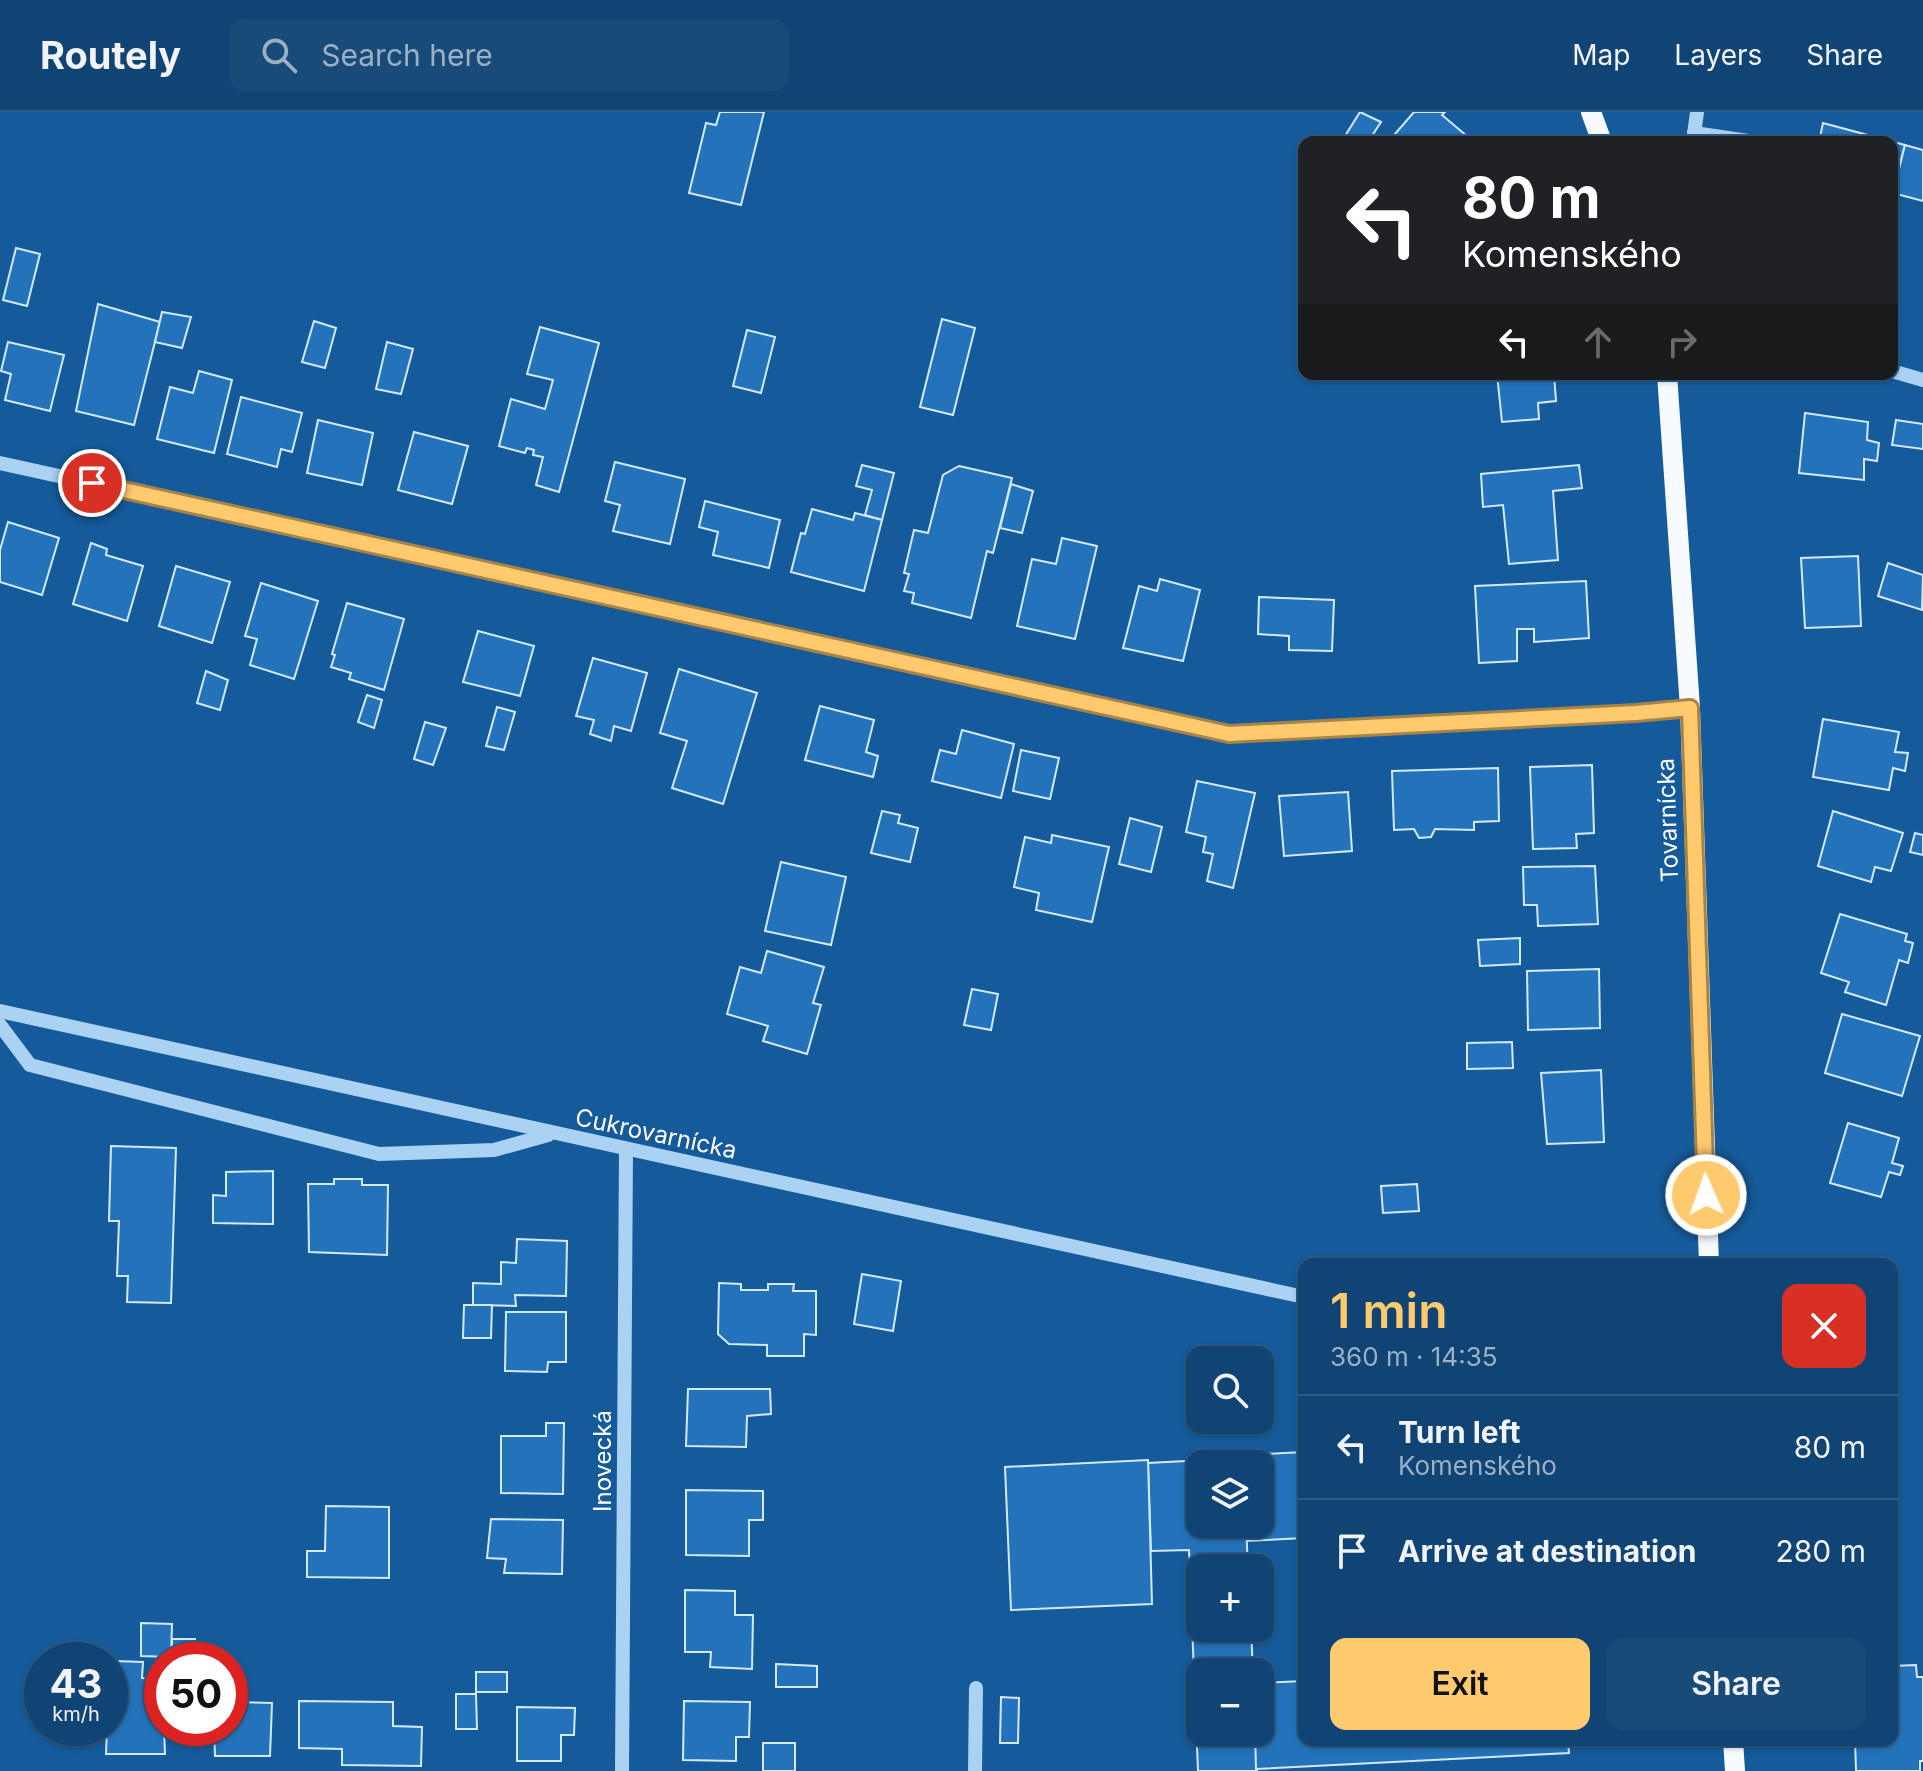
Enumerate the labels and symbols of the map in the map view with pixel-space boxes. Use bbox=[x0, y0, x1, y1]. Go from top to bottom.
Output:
pin bbox=[58, 449, 126, 517]
street label: Tovarnícka bbox=[1651, 757, 1684, 883]
street label: Cukrovarnícka bbox=[573, 1102, 739, 1165]
position arrow bbox=[1664, 1153, 1748, 1237]
street label: Inovecká bbox=[588, 1410, 617, 1512]
speed limit sign: 50 bbox=[144, 1642, 248, 1746]

